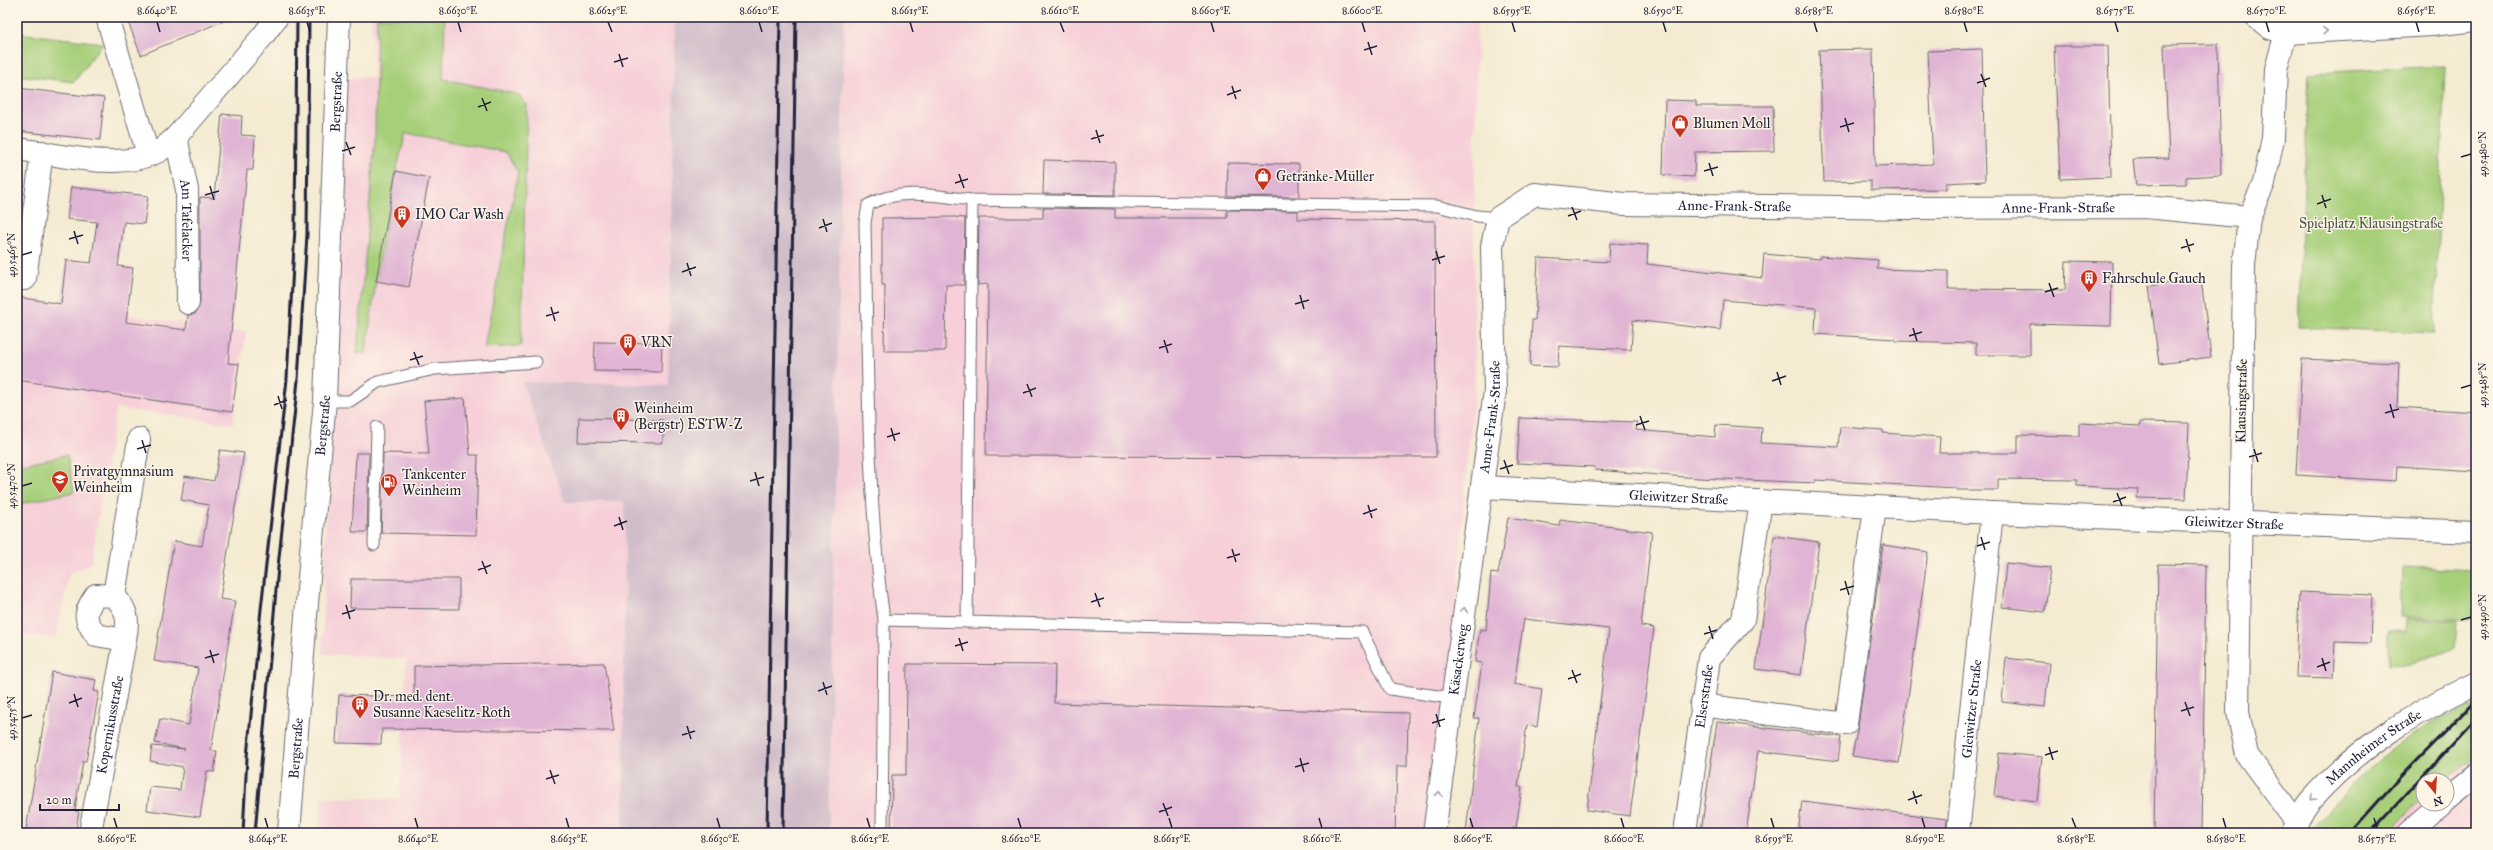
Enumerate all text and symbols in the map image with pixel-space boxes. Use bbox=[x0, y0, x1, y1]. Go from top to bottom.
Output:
text: 8.6640°E bbox=[137, 5, 177, 17]
text: 8.6635°E bbox=[288, 5, 326, 17]
text: 8.6630°E bbox=[439, 5, 477, 17]
text: 8.6625°E bbox=[589, 5, 627, 17]
text: 8.6620°E bbox=[739, 5, 779, 17]
text: 8.6615°E bbox=[892, 5, 928, 17]
text: 8.6610°E bbox=[1041, 5, 1079, 17]
text: 8.6605°E bbox=[1192, 5, 1230, 17]
text: 8.6600°E bbox=[1342, 5, 1382, 17]
text: 8.6595°E bbox=[1493, 5, 1531, 17]
text: 8.6590°E bbox=[1643, 5, 1683, 17]
text: 8.6585°E bbox=[1795, 5, 1833, 17]
text: 8.6580°E bbox=[1944, 5, 1984, 17]
text: 8.6575°E bbox=[2096, 5, 2134, 17]
text: 8.6570°E bbox=[2246, 5, 2286, 17]
text: 8.6565°E bbox=[2397, 5, 2435, 17]
one-way arrow bbox=[2322, 27, 2328, 35]
street label: Bergstraße bbox=[327, 71, 346, 133]
shop icon: Blumen Moll bbox=[1670, 113, 1690, 138]
place label: Blumen Moll bbox=[1693, 115, 1771, 132]
text: 49.5480°N bbox=[2477, 130, 2489, 177]
shop icon: Getränke-Müller bbox=[1253, 166, 1273, 191]
place label: Getränke-Müller bbox=[1276, 168, 1375, 185]
street label: Am Tafelacker bbox=[176, 176, 196, 262]
street label: Anne-Frank-Straße bbox=[1677, 197, 1791, 215]
street label: Anne-Frank-Straße bbox=[2001, 199, 2115, 217]
building icon: IMO Car Wash bbox=[392, 204, 412, 229]
place label: IMO Car Wash bbox=[415, 206, 504, 223]
park label: Spielplatz Klausingstraße bbox=[2299, 215, 2443, 232]
text: 49.5465°N bbox=[6, 232, 18, 277]
building icon: Fahrschule Gauch bbox=[2079, 268, 2099, 293]
place label: Fahrschule Gauch bbox=[2102, 270, 2206, 287]
building icon: VRN bbox=[618, 332, 638, 357]
place label: VRN bbox=[640, 334, 673, 351]
street label: Klausingstraße bbox=[2232, 358, 2251, 443]
street label: Anne-Frank-Straße bbox=[1476, 360, 1504, 475]
text: 49.5485°N bbox=[2477, 362, 2489, 407]
street label: Bergstraße bbox=[312, 394, 334, 457]
place label: Weinheim (Bergstr) ESTW-Z bbox=[634, 400, 743, 434]
building icon: Weinheim (Bergstr) ESTW-Z bbox=[611, 406, 631, 431]
text: 49.5470°N bbox=[6, 463, 18, 509]
place label: Privatgymnasium Weinheim bbox=[73, 463, 174, 496]
place label: Tankcenter Weinheim bbox=[402, 466, 467, 499]
school or university icon: Privatgymnasium Weinheim bbox=[50, 469, 70, 494]
fuel station icon: Tankcenter Weinheim bbox=[379, 472, 399, 497]
street label: Gleiwitzer Straße bbox=[1629, 487, 1729, 509]
street label: Gleiwitzer Straße bbox=[2184, 513, 2284, 533]
text: 49.5490°N bbox=[2477, 593, 2489, 640]
one-way arrow bbox=[1459, 607, 1468, 613]
street label: Käsackerweg bbox=[1445, 623, 1472, 696]
street label: Gleiwitzer Straße bbox=[1958, 658, 1985, 759]
street label: Elserstraße bbox=[1691, 663, 1717, 729]
street label: Kopernikusstraße bbox=[93, 674, 127, 776]
place label: Dr. med. dent. Susanne Kaeselitz-Roth bbox=[373, 688, 511, 721]
building icon: Dr. med. dent. Susanne Kaeselitz-Roth bbox=[350, 694, 370, 719]
text: 49.5475°N bbox=[6, 695, 18, 740]
street label: Mannheimer Straße bbox=[2322, 706, 2425, 789]
street label: Bergstraße bbox=[285, 717, 307, 779]
north arrow bbox=[2415, 772, 2455, 812]
scale bar bbox=[40, 786, 119, 812]
one-way arrow bbox=[1434, 791, 1443, 797]
text: 20 m bbox=[46, 793, 72, 807]
one-way arrow bbox=[2310, 793, 2318, 801]
text: N bbox=[2431, 793, 2444, 809]
text: 8.6650°E bbox=[98, 833, 136, 845]
text: 8.6645°E bbox=[249, 833, 287, 845]
text: 8.6640°E bbox=[398, 833, 438, 845]
text: 8.6635°E bbox=[550, 833, 588, 845]
text: 8.6630°E bbox=[701, 833, 739, 845]
text: 8.6625°E bbox=[851, 833, 889, 845]
text: 8.6620°E bbox=[1001, 833, 1041, 845]
text: 8.6615°E bbox=[1154, 833, 1190, 845]
text: 8.6610°E bbox=[1303, 833, 1341, 845]
text: 8.6605°E bbox=[1454, 833, 1492, 845]
text: 8.6600°E bbox=[1604, 833, 1644, 845]
text: 8.6595°E bbox=[1755, 833, 1793, 845]
text: 8.6590°E bbox=[1905, 833, 1945, 845]
text: 8.6585°E bbox=[2057, 833, 2095, 845]
text: 8.6580°E bbox=[2206, 833, 2246, 845]
text: 8.6575°E bbox=[2358, 833, 2396, 845]

